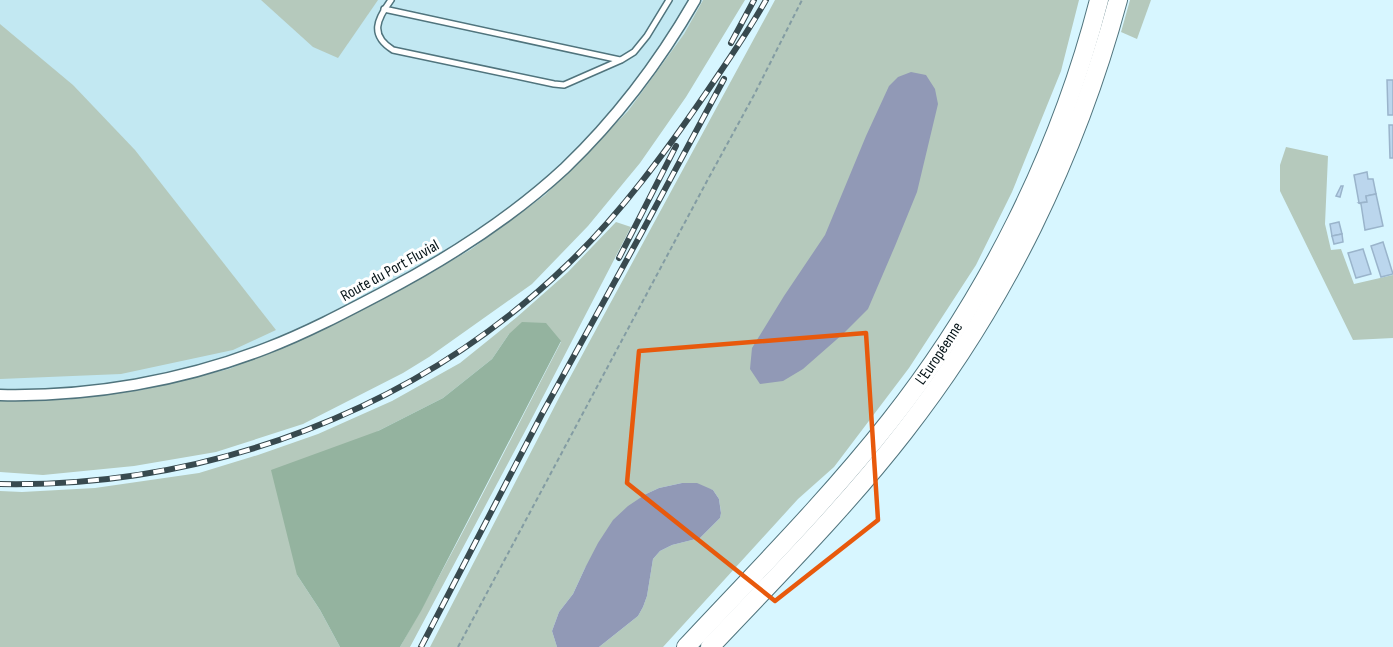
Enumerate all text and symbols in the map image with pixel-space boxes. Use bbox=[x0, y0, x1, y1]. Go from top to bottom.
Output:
street label: Route du Port Fluvial bbox=[337, 236, 443, 306]
street label: L'Européenne bbox=[911, 319, 967, 388]

